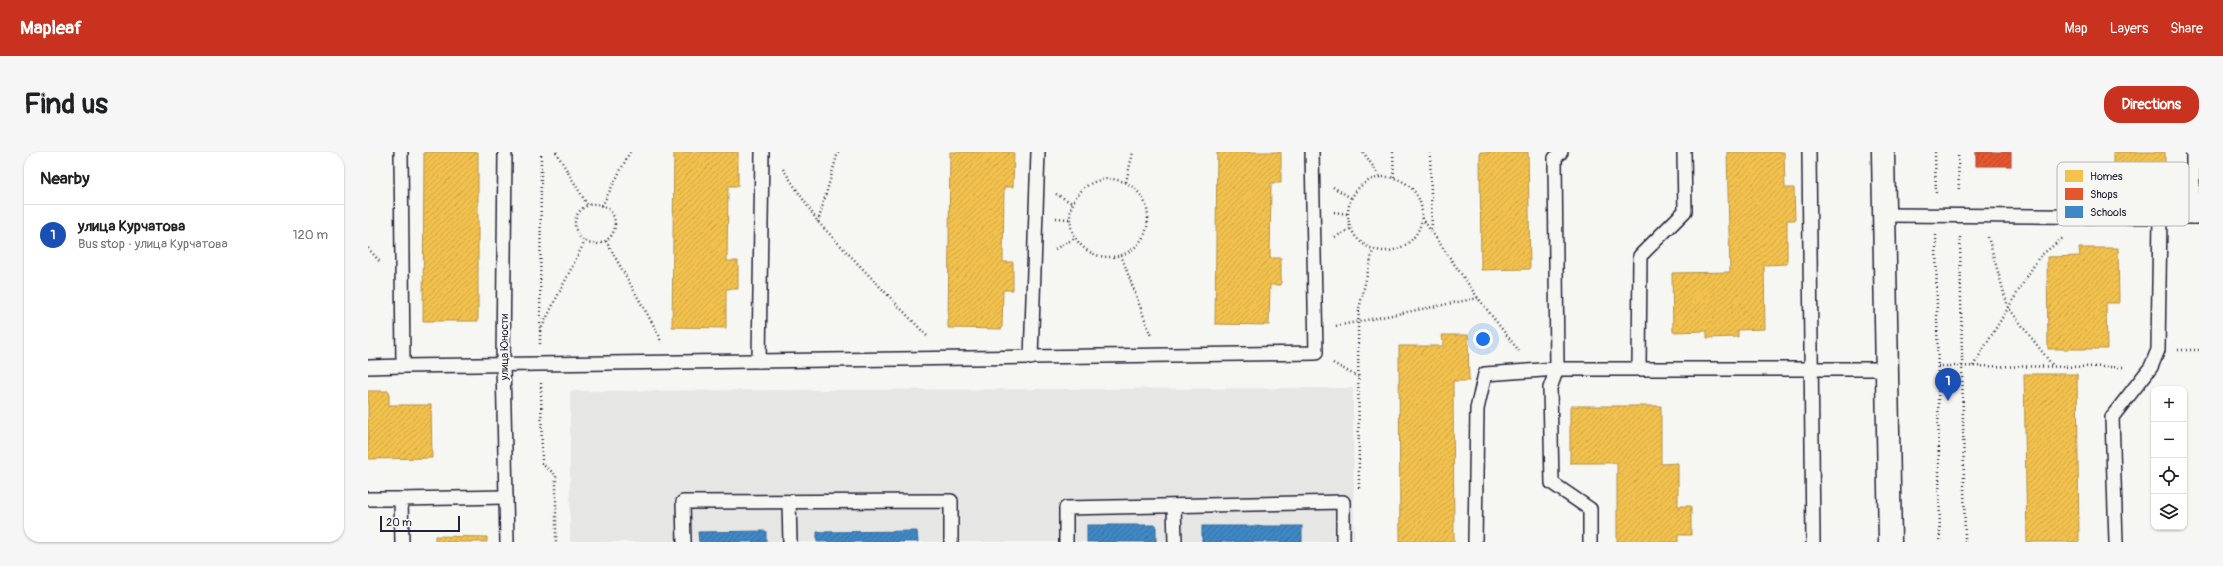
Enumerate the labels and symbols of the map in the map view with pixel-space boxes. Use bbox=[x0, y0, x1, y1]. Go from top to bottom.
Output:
legend bbox=[2057, 162, 2189, 226]
text: Homes bbox=[2090, 170, 2123, 183]
text: Shops bbox=[2090, 188, 2118, 201]
text: Schools bbox=[2090, 206, 2127, 219]
street label: улица Юности bbox=[498, 314, 511, 381]
your location bbox=[1473, 329, 1493, 349]
pin: 1 bbox=[1935, 368, 1961, 401]
scale bar bbox=[380, 514, 460, 533]

